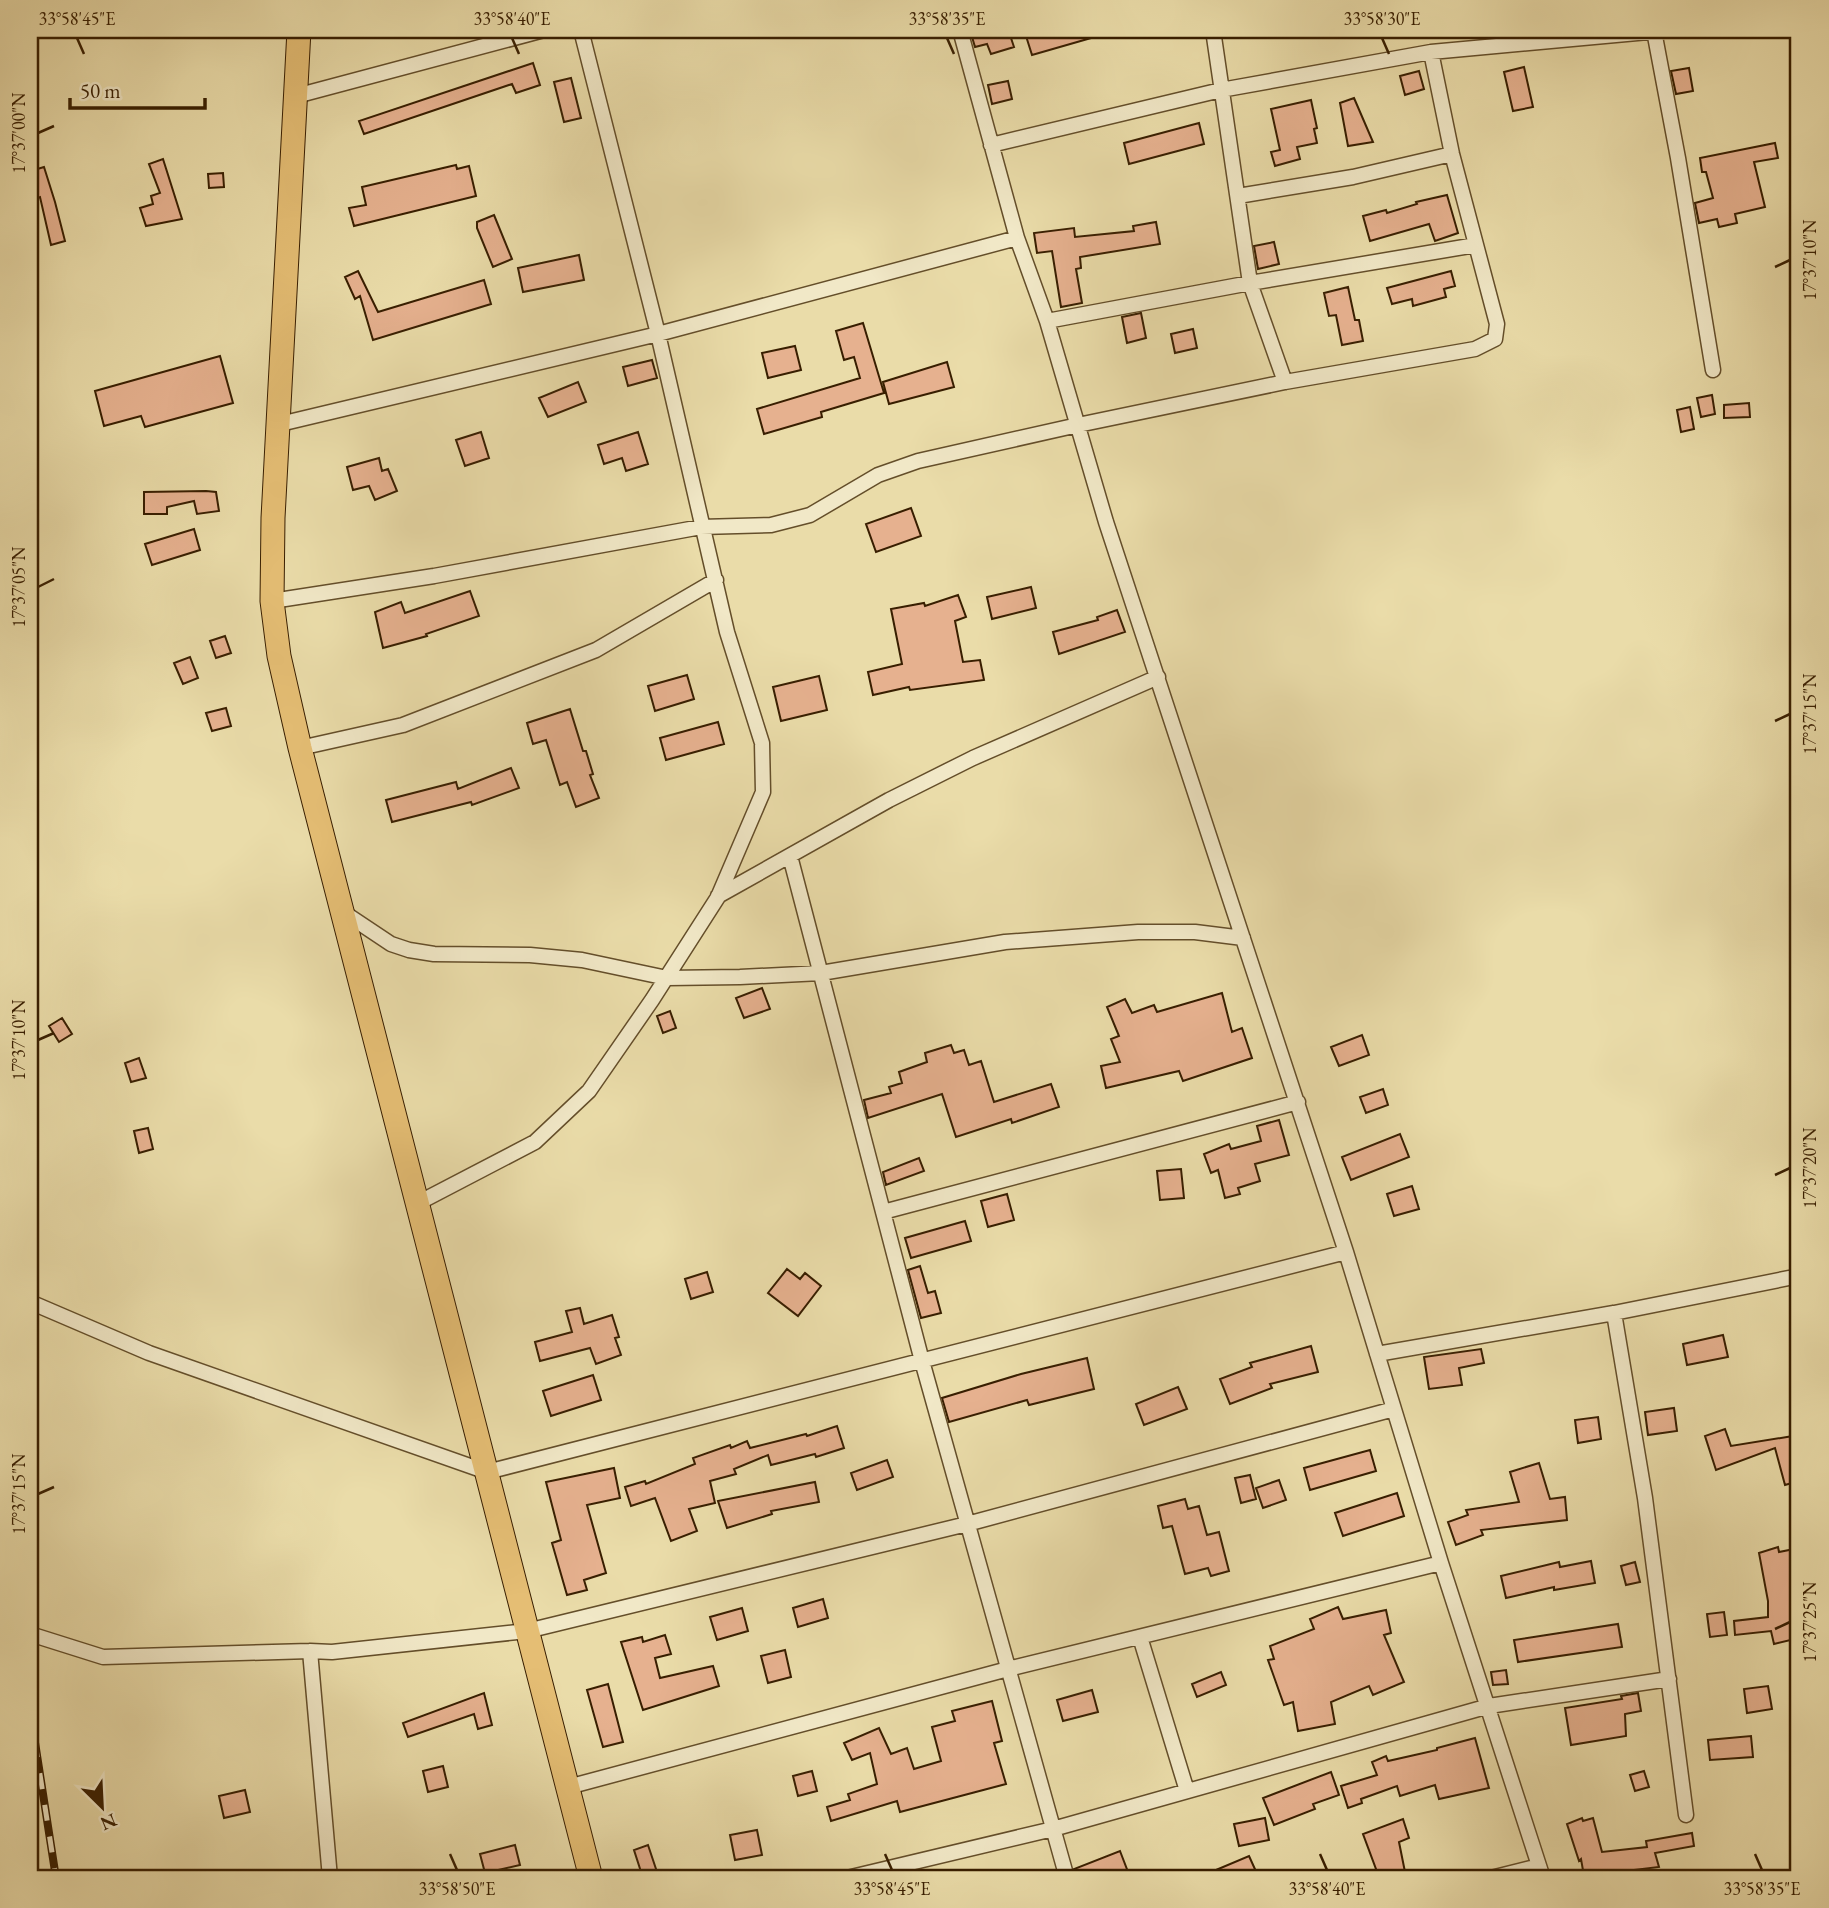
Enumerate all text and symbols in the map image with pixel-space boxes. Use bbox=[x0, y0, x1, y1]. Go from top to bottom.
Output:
text: 33°58'45"E bbox=[39, 7, 115, 30]
text: 33°58'40"E bbox=[474, 7, 550, 30]
text: 33°58'35"E bbox=[909, 7, 985, 30]
text: 33°58'30"E bbox=[1344, 7, 1420, 30]
scale bar bbox=[70, 66, 205, 110]
text: 50 m bbox=[80, 77, 121, 104]
text: 17°37'00"N bbox=[7, 92, 30, 173]
text: 17°37'10"N bbox=[1798, 219, 1821, 300]
text: 17°37'05"N bbox=[7, 546, 30, 627]
text: 17°37'15"N bbox=[1798, 673, 1821, 754]
text: 17°37'10"N bbox=[7, 999, 30, 1080]
text: 17°37'20"N bbox=[1798, 1127, 1821, 1208]
text: 17°37'15"N bbox=[7, 1453, 30, 1534]
text: 17°37'25"N bbox=[1798, 1581, 1821, 1662]
north arrow bbox=[66, 1772, 136, 1842]
text: N bbox=[96, 1808, 121, 1837]
text: 33°58'50"E bbox=[419, 1877, 495, 1900]
text: 33°58'45"E bbox=[854, 1877, 930, 1900]
text: 33°58'40"E bbox=[1289, 1877, 1365, 1900]
text: 33°58'35"E bbox=[1724, 1877, 1800, 1900]

